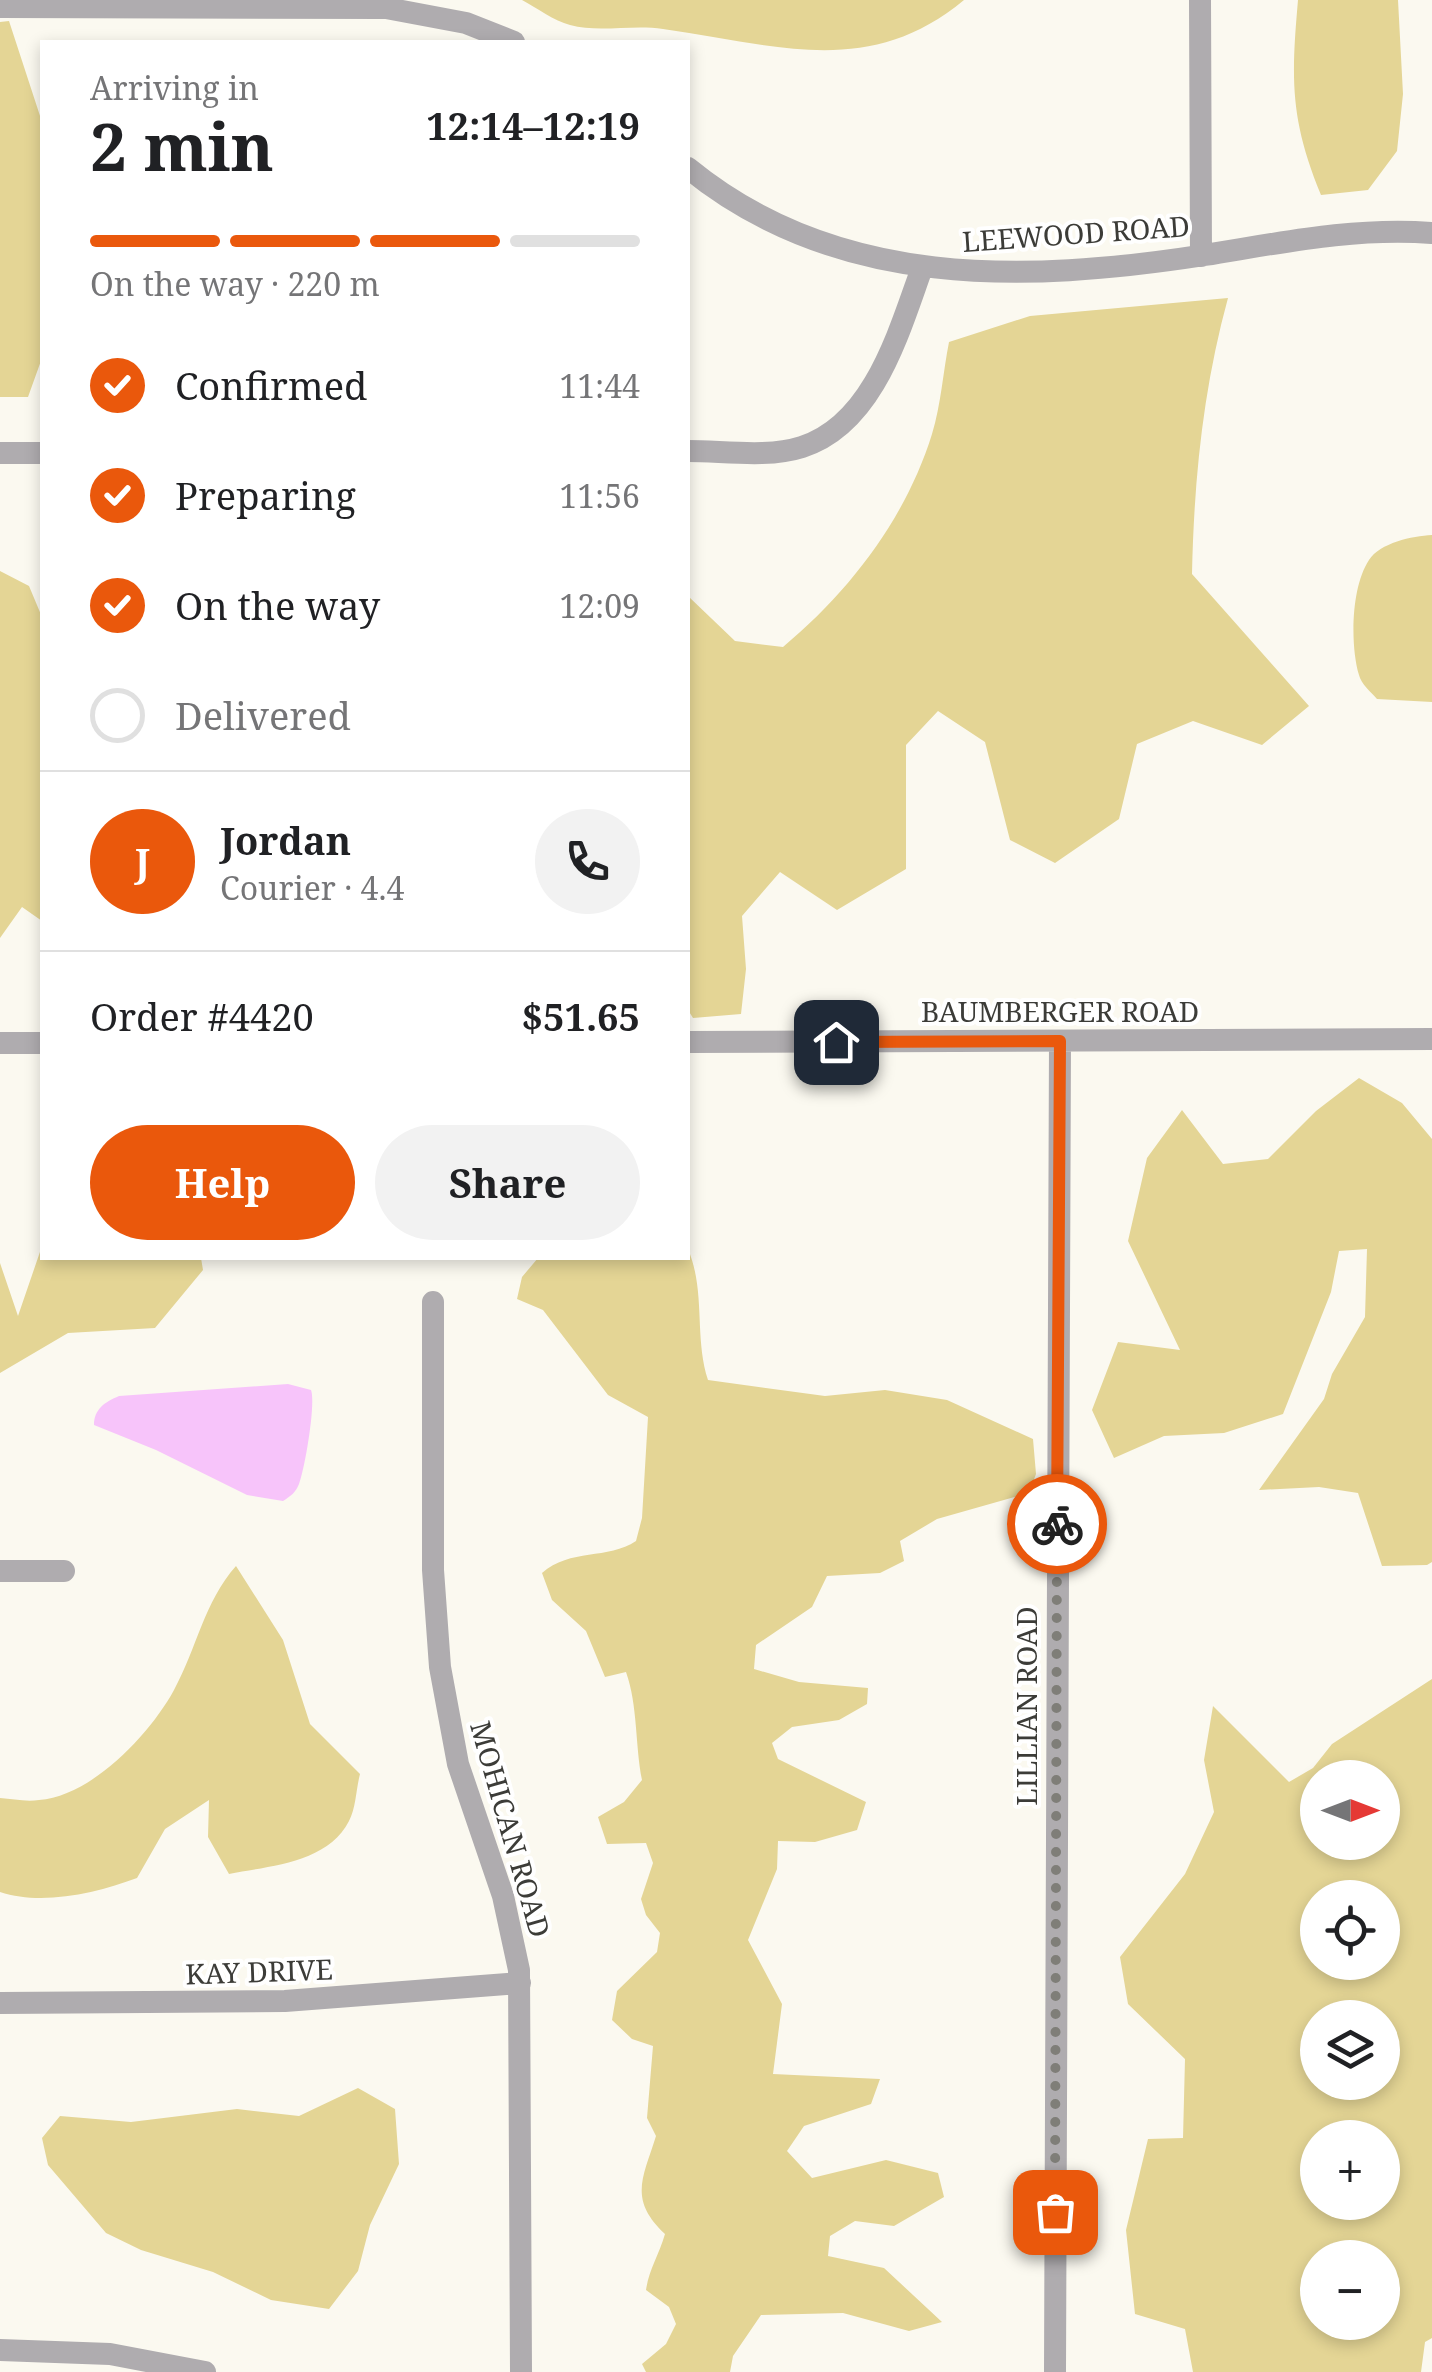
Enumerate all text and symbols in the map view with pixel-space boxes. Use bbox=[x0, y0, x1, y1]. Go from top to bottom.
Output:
text: Arriving in bbox=[90, 66, 259, 109]
text: 12:14–12:19 bbox=[426, 99, 640, 151]
text: 2 min bbox=[90, 102, 274, 190]
street label: LEEWOOD ROAD bbox=[961, 206, 1191, 260]
text: On the way · 220 m bbox=[90, 262, 380, 305]
icon: check bbox=[90, 358, 145, 413]
text: Confirmed bbox=[175, 359, 367, 411]
text: 11:44 bbox=[559, 364, 640, 407]
icon: check bbox=[90, 468, 145, 523]
text: Preparing bbox=[175, 469, 356, 521]
text: 11:56 bbox=[559, 474, 640, 517]
icon: check bbox=[90, 578, 145, 633]
text: On the way bbox=[175, 579, 380, 631]
text: 12:09 bbox=[559, 584, 640, 627]
text: Delivered bbox=[175, 689, 351, 741]
button: phone bbox=[535, 809, 640, 914]
text: Jordan bbox=[220, 814, 351, 866]
text: J bbox=[135, 835, 150, 887]
text: Courier · 4.4 bbox=[220, 866, 404, 909]
text: Order #4420 bbox=[90, 990, 314, 1042]
text: $51.65 bbox=[521, 990, 640, 1042]
street label: BAUMBERGER ROAD bbox=[921, 992, 1199, 1030]
pin bbox=[794, 1000, 879, 1085]
icon: home bbox=[809, 1015, 864, 1070]
button: Help bbox=[90, 1125, 355, 1240]
button: Share bbox=[375, 1125, 640, 1240]
courier bbox=[1007, 1474, 1107, 1574]
icon: bike bbox=[1030, 1497, 1085, 1552]
street label: LILLIAN ROAD bbox=[1007, 1606, 1045, 1806]
street label: MOHICAN ROAD bbox=[462, 1716, 560, 1942]
north arrow bbox=[1300, 1760, 1400, 1860]
map controls bbox=[1300, 1760, 1400, 2340]
button: locate bbox=[1300, 1880, 1400, 1980]
street label: KAY DRIVE bbox=[185, 1949, 333, 1993]
button: layers bbox=[1300, 2000, 1400, 2100]
button: + bbox=[1300, 2120, 1400, 2220]
pin bbox=[1013, 2170, 1098, 2255]
icon: bag bbox=[1028, 2185, 1083, 2240]
button: − bbox=[1300, 2240, 1400, 2340]

